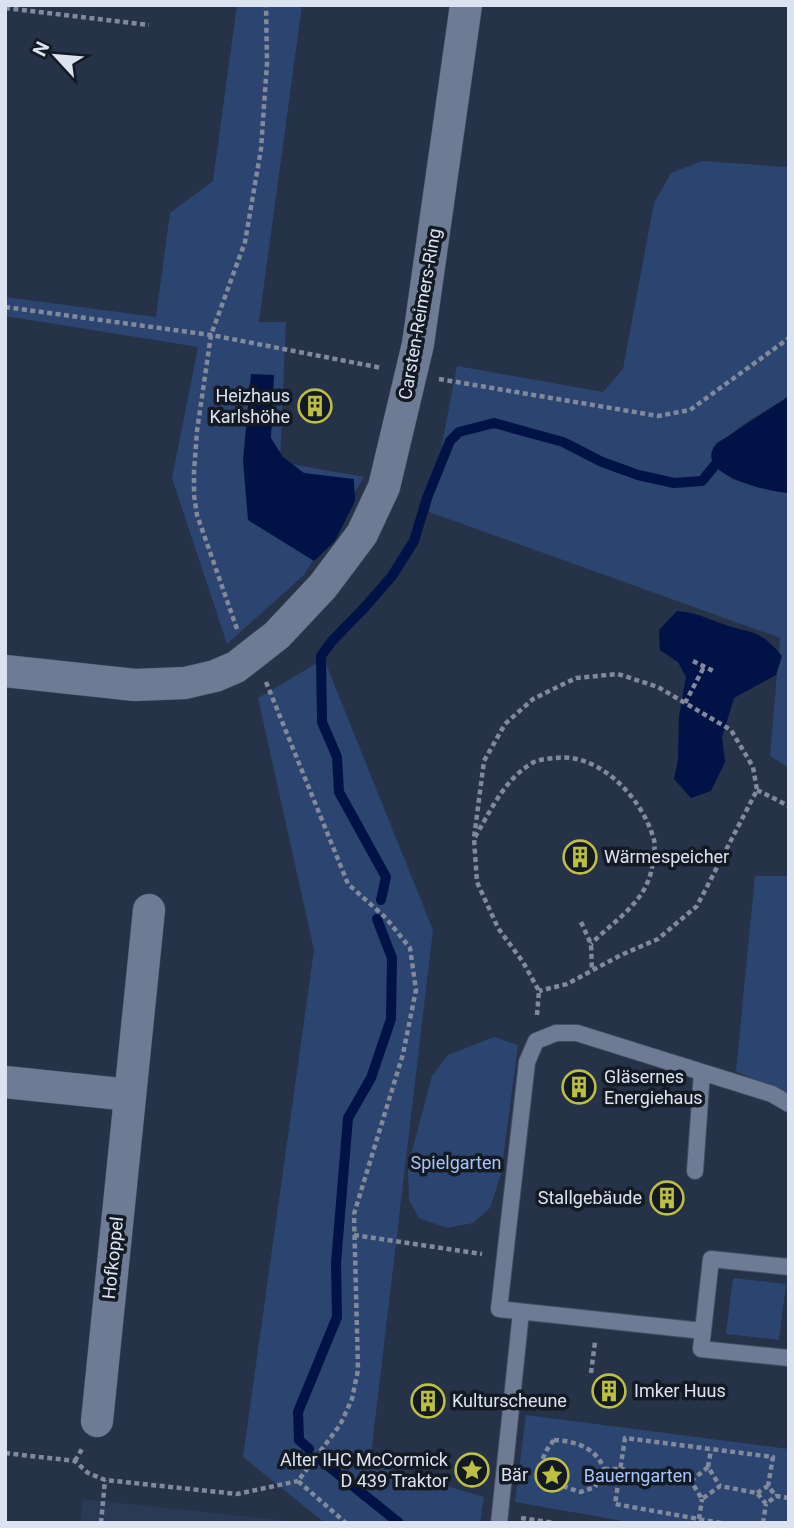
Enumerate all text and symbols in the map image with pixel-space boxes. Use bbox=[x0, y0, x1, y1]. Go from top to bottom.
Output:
north arrow bbox=[21, 21, 91, 91]
text: N bbox=[28, 38, 54, 60]
street label: Carsten-Reimers-Ring bbox=[394, 227, 445, 401]
place label: Heizhaus Karlshöhe bbox=[210, 385, 290, 427]
building icon: Heizhaus Karlshöhe bbox=[296, 387, 334, 425]
building icon: Wärmespeicher bbox=[561, 838, 599, 876]
place label: Wärmespeicher bbox=[604, 846, 729, 867]
place label: Gläsernes Energiehaus bbox=[604, 1066, 703, 1108]
building icon: Gläsernes Energiehaus bbox=[560, 1068, 598, 1106]
park label: Spielgarten bbox=[411, 1152, 501, 1173]
building icon: Stallgebäude bbox=[648, 1179, 686, 1217]
place label: Stallgebäude bbox=[538, 1187, 642, 1208]
street label: Hofkoppel bbox=[98, 1216, 127, 1300]
building icon: Imker Huus bbox=[590, 1372, 628, 1410]
place label: Imker Huus bbox=[634, 1380, 726, 1401]
building icon: Kulturscheune bbox=[409, 1382, 447, 1420]
place label: Kulturscheune bbox=[452, 1390, 567, 1411]
place label: Alter IHC McCormick D 439 Traktor bbox=[280, 1449, 449, 1491]
place icon: Alter IHC McCormick D 439 Traktor bbox=[453, 1451, 491, 1489]
place icon: Bär bbox=[533, 1456, 571, 1494]
place label: Bär bbox=[501, 1464, 528, 1485]
park label: Bauerngarten bbox=[584, 1465, 692, 1486]

